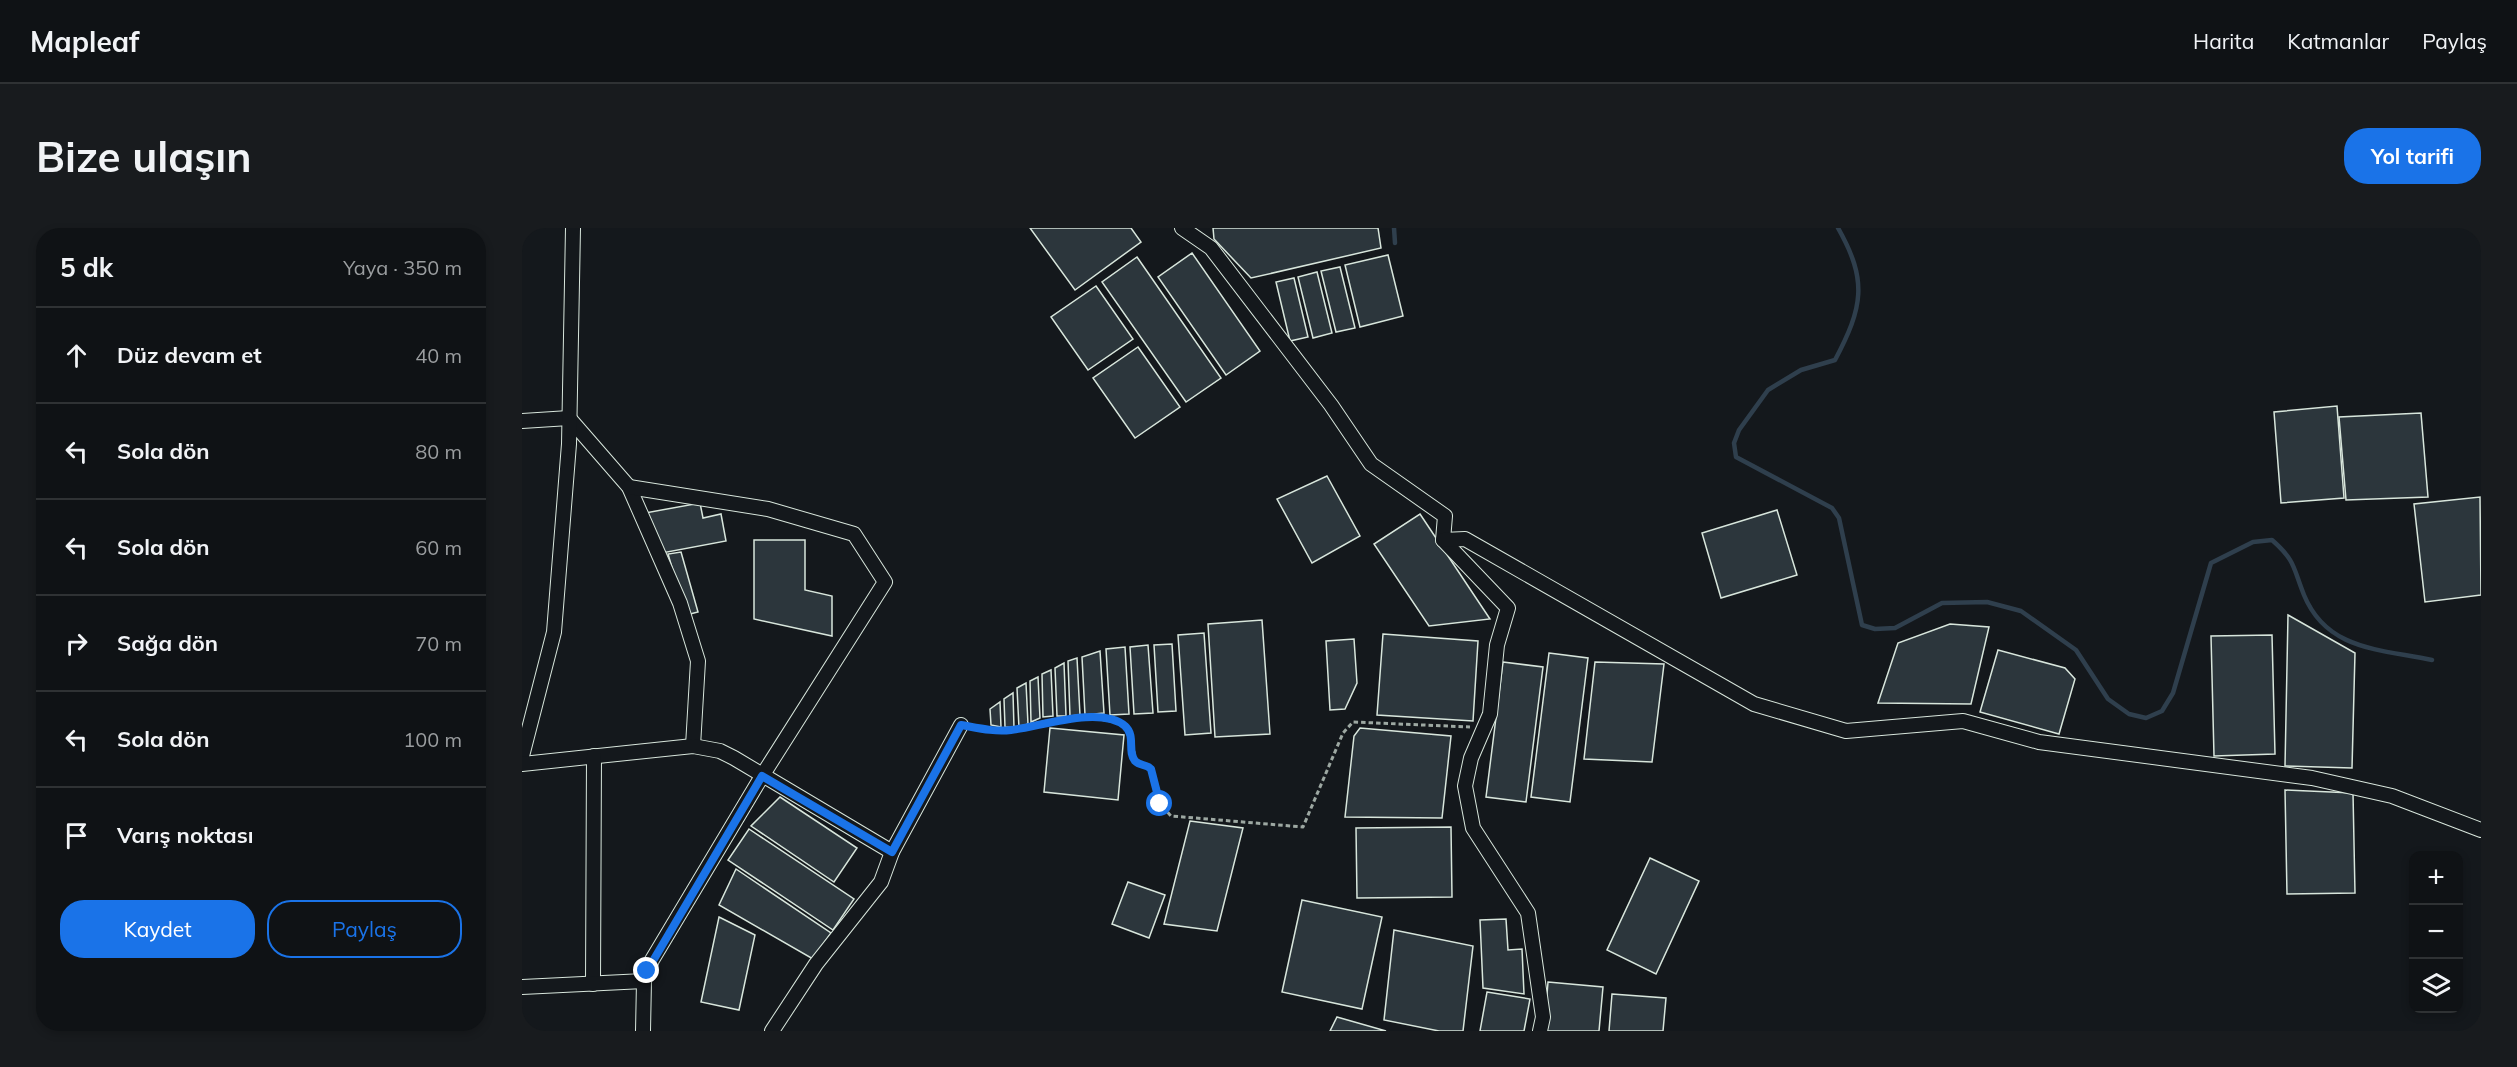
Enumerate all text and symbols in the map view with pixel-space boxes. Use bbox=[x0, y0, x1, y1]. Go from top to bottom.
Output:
text: Mapleaf bbox=[30, 24, 139, 59]
text: Harita bbox=[2193, 28, 2254, 54]
text: Katmanlar bbox=[2287, 28, 2389, 54]
text: Paylaş bbox=[2422, 28, 2487, 54]
button: Yol tarifi bbox=[2344, 128, 2481, 184]
text: Bize ulaşın bbox=[36, 130, 252, 183]
text: 5 dk bbox=[60, 251, 113, 284]
text: Yaya · 350 m bbox=[343, 255, 462, 280]
icon: ahead bbox=[60, 339, 93, 372]
text: Düz devam et bbox=[117, 341, 262, 369]
text: 40 m bbox=[415, 343, 462, 368]
icon: left bbox=[60, 435, 93, 468]
text: Sola dön bbox=[117, 437, 210, 465]
text: 80 m bbox=[415, 439, 462, 464]
icon: left bbox=[60, 531, 93, 564]
text: Sola dön bbox=[117, 533, 210, 561]
text: 60 m bbox=[415, 535, 462, 560]
icon: right bbox=[60, 627, 93, 660]
text: Sağa dön bbox=[117, 629, 218, 657]
text: 70 m bbox=[415, 631, 462, 656]
icon: left bbox=[60, 723, 93, 756]
text: Sola dön bbox=[117, 725, 210, 753]
text: 100 m bbox=[403, 727, 462, 752]
route start bbox=[1146, 790, 1172, 816]
icon: arrive bbox=[60, 819, 93, 852]
text: Varış noktası bbox=[117, 821, 253, 849]
map controls bbox=[2409, 851, 2463, 1013]
button: + bbox=[2409, 851, 2463, 905]
button: Kaydet bbox=[60, 900, 255, 958]
button: Paylaş bbox=[267, 900, 462, 958]
button: − bbox=[2409, 905, 2463, 959]
route end bbox=[633, 957, 659, 983]
button: layers bbox=[2409, 959, 2463, 1013]

